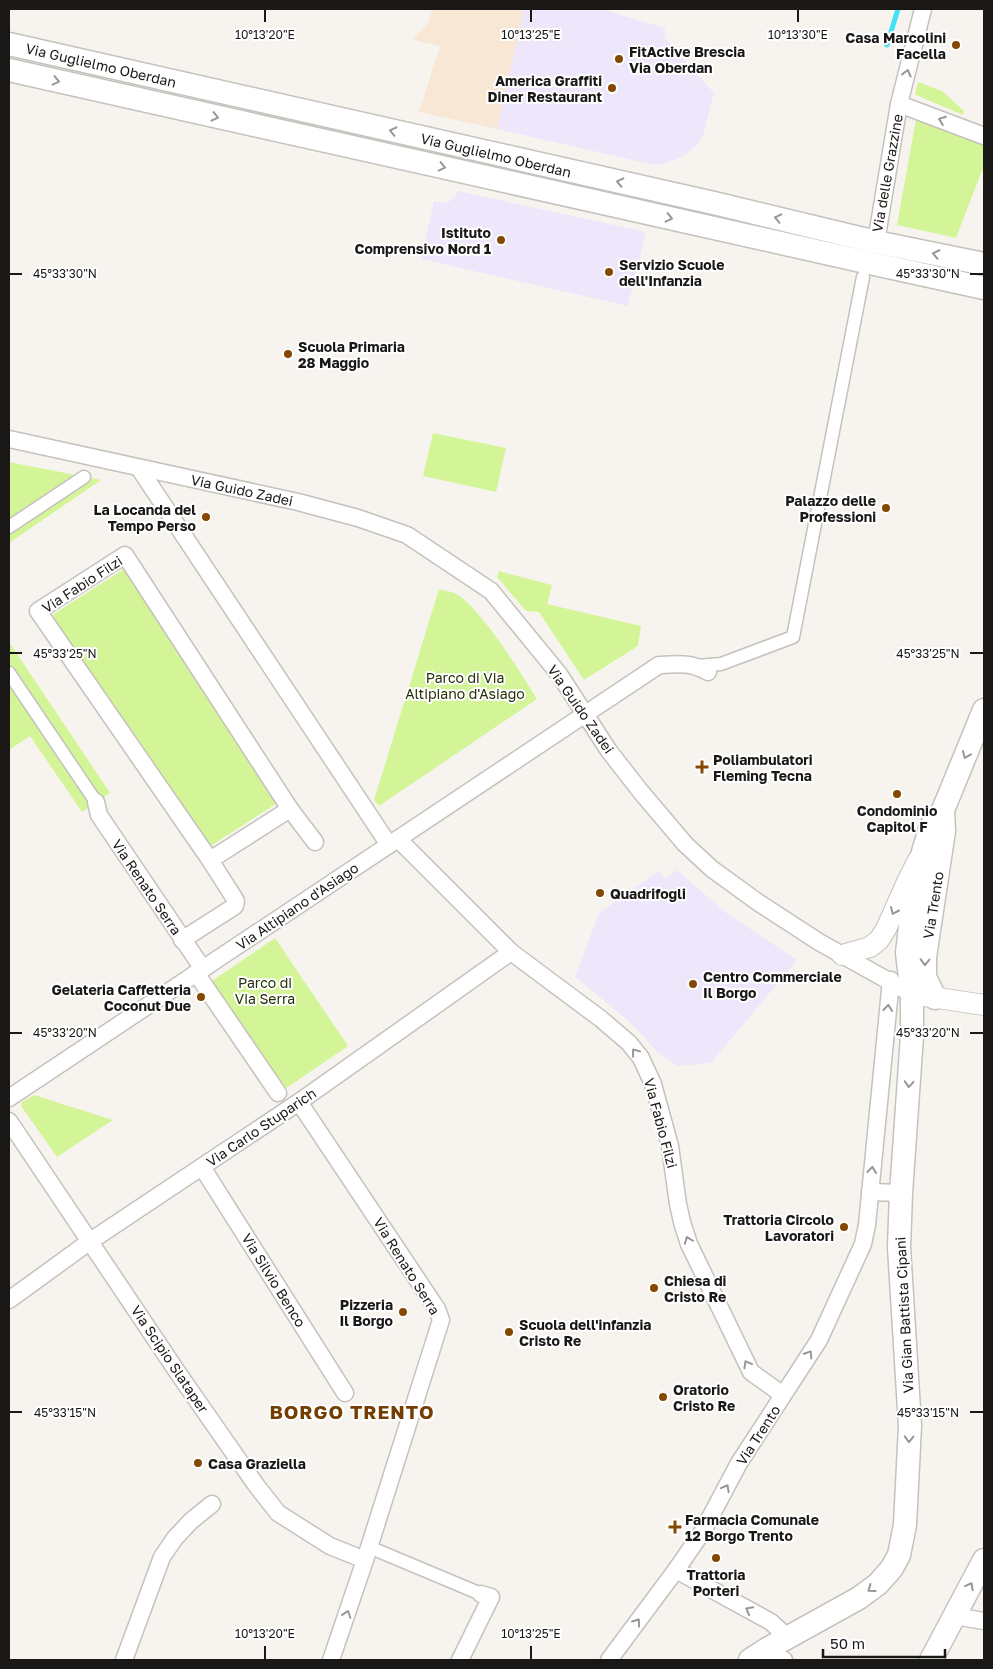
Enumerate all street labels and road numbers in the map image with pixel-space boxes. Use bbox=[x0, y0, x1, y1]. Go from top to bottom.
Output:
street label: Via Guglielmo Oberdan bbox=[24, 39, 178, 91]
street label: Via delle Grazzine bbox=[868, 113, 906, 233]
street label: Via Guglielmo Oberdan bbox=[419, 129, 573, 181]
street label: Via Guido Zadei bbox=[189, 471, 295, 509]
street label: Via Fabio Filzi bbox=[39, 552, 125, 616]
street label: Via Guido Zadei bbox=[544, 662, 618, 756]
street label: Via Renato Serra bbox=[109, 836, 185, 938]
street label: Via Altipiano d'Asiago bbox=[233, 859, 361, 953]
street label: Via Trento bbox=[919, 870, 947, 940]
street label: Via Fabio Filzi bbox=[641, 1076, 681, 1170]
street label: Via Carlo Stuparich bbox=[203, 1084, 319, 1170]
street label: Via Renato Serra bbox=[370, 1214, 444, 1318]
street label: Via Silvio Benco bbox=[238, 1230, 310, 1330]
street label: Via Gian Battista Cipani bbox=[891, 1236, 917, 1394]
street label: Via Scipio Slataper bbox=[128, 1302, 213, 1416]
street label: Via Trento bbox=[732, 1402, 784, 1468]

